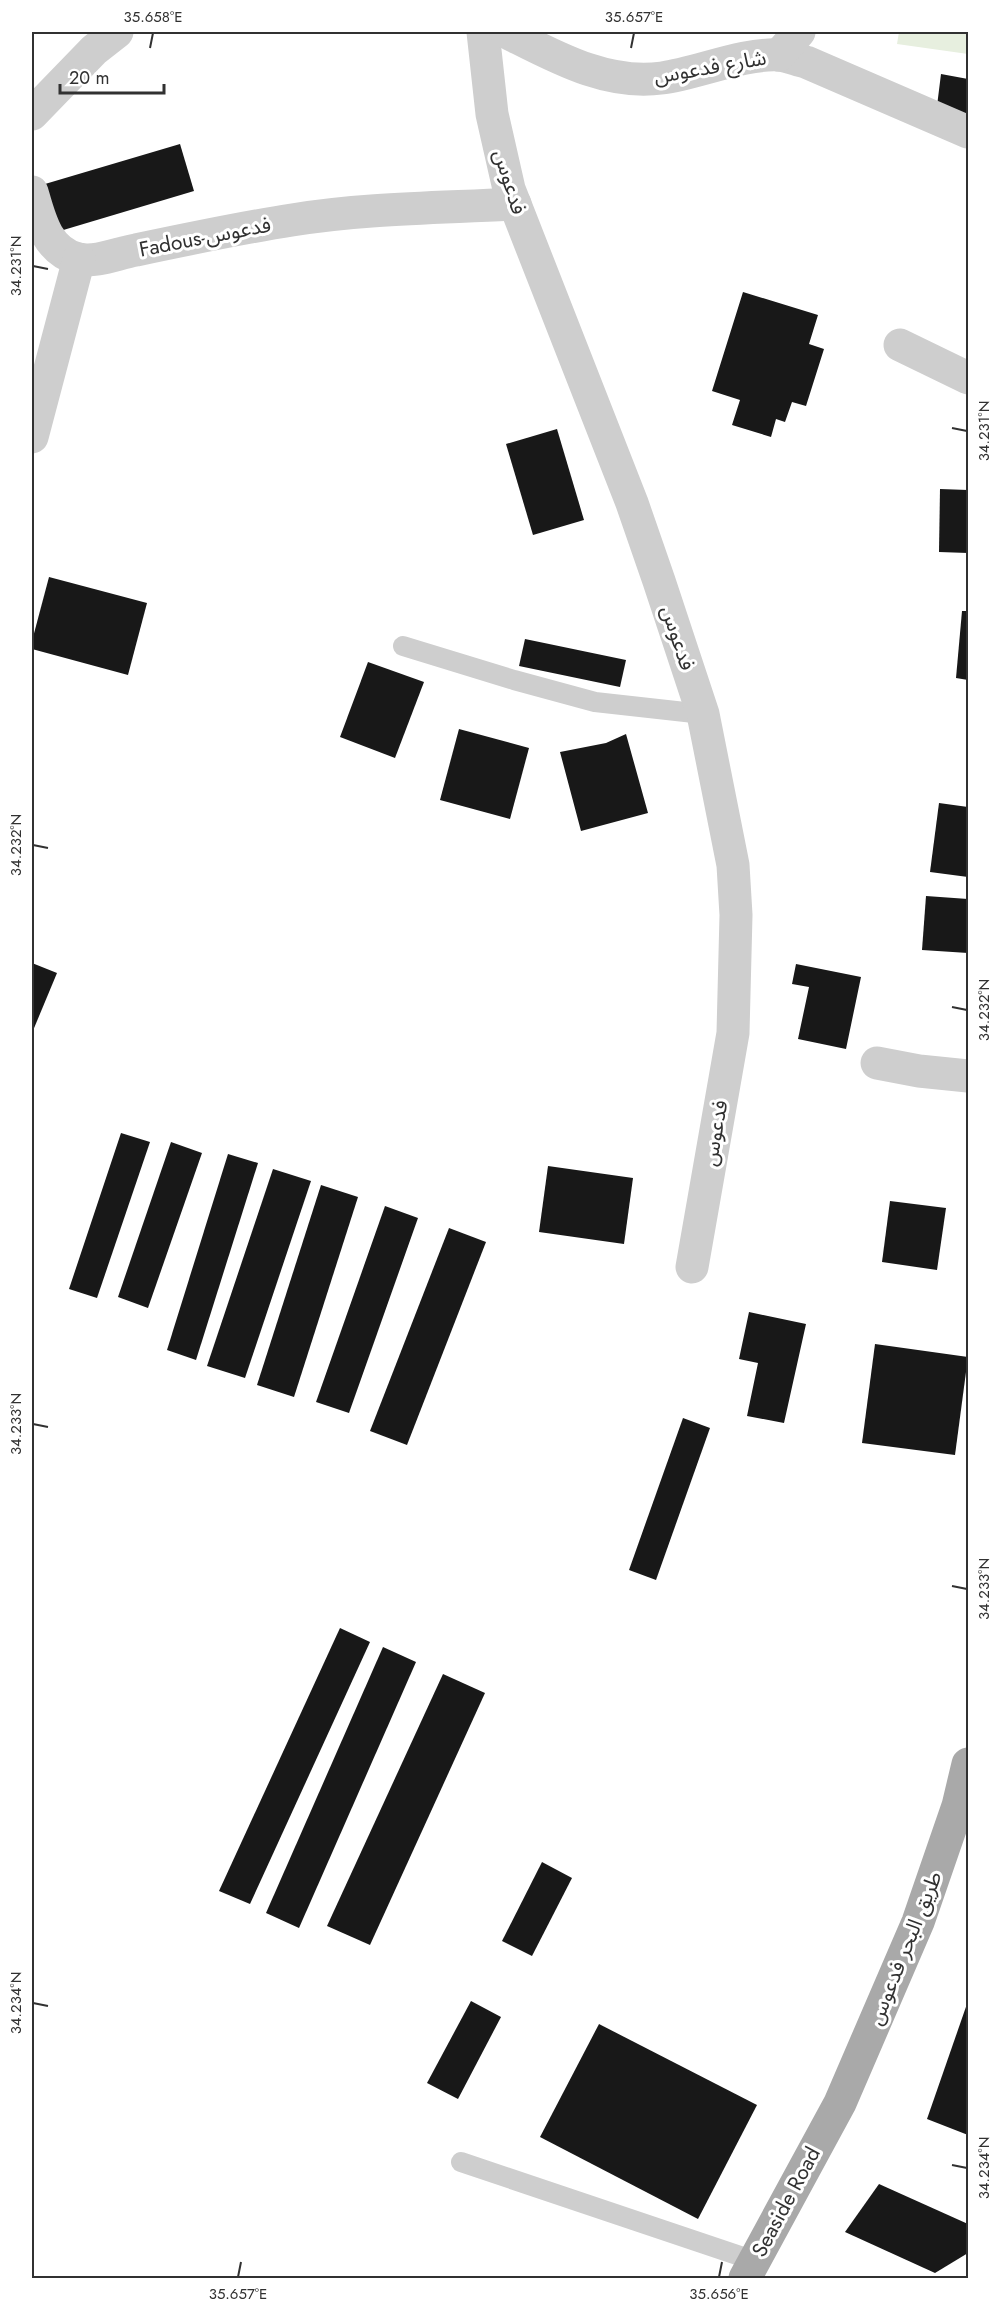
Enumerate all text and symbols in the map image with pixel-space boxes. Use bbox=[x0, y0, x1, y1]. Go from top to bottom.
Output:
text: 35.658°E bbox=[124, 6, 182, 28]
text: 35.657°E bbox=[605, 6, 663, 28]
street label: شارع فدعوس bbox=[651, 42, 769, 92]
scale bar bbox=[60, 57, 164, 95]
text: 20 m bbox=[69, 65, 109, 91]
street label: فدعوس bbox=[486, 146, 534, 218]
street label: Fadous-فدعوس bbox=[136, 210, 274, 264]
text: 34.231°N bbox=[5, 236, 27, 296]
text: 34.231°N bbox=[973, 401, 995, 461]
street label: فدعوس bbox=[653, 602, 703, 674]
text: 34.232°N bbox=[5, 814, 27, 876]
text: 34.232°N bbox=[973, 979, 995, 1041]
street label: فدعوس bbox=[694, 1098, 736, 1168]
text: 34.233°N bbox=[5, 1393, 27, 1455]
text: 34.233°N bbox=[973, 1558, 995, 1620]
street label: طريق البحر فدعوس bbox=[860, 1867, 950, 2029]
text: 34.234°N bbox=[5, 1972, 27, 2034]
text: 34.234°N bbox=[973, 2137, 995, 2199]
street label: Seaside Road bbox=[744, 2142, 828, 2262]
text: 35.657°E bbox=[209, 2283, 267, 2305]
text: 35.656°E bbox=[689, 2283, 749, 2305]

